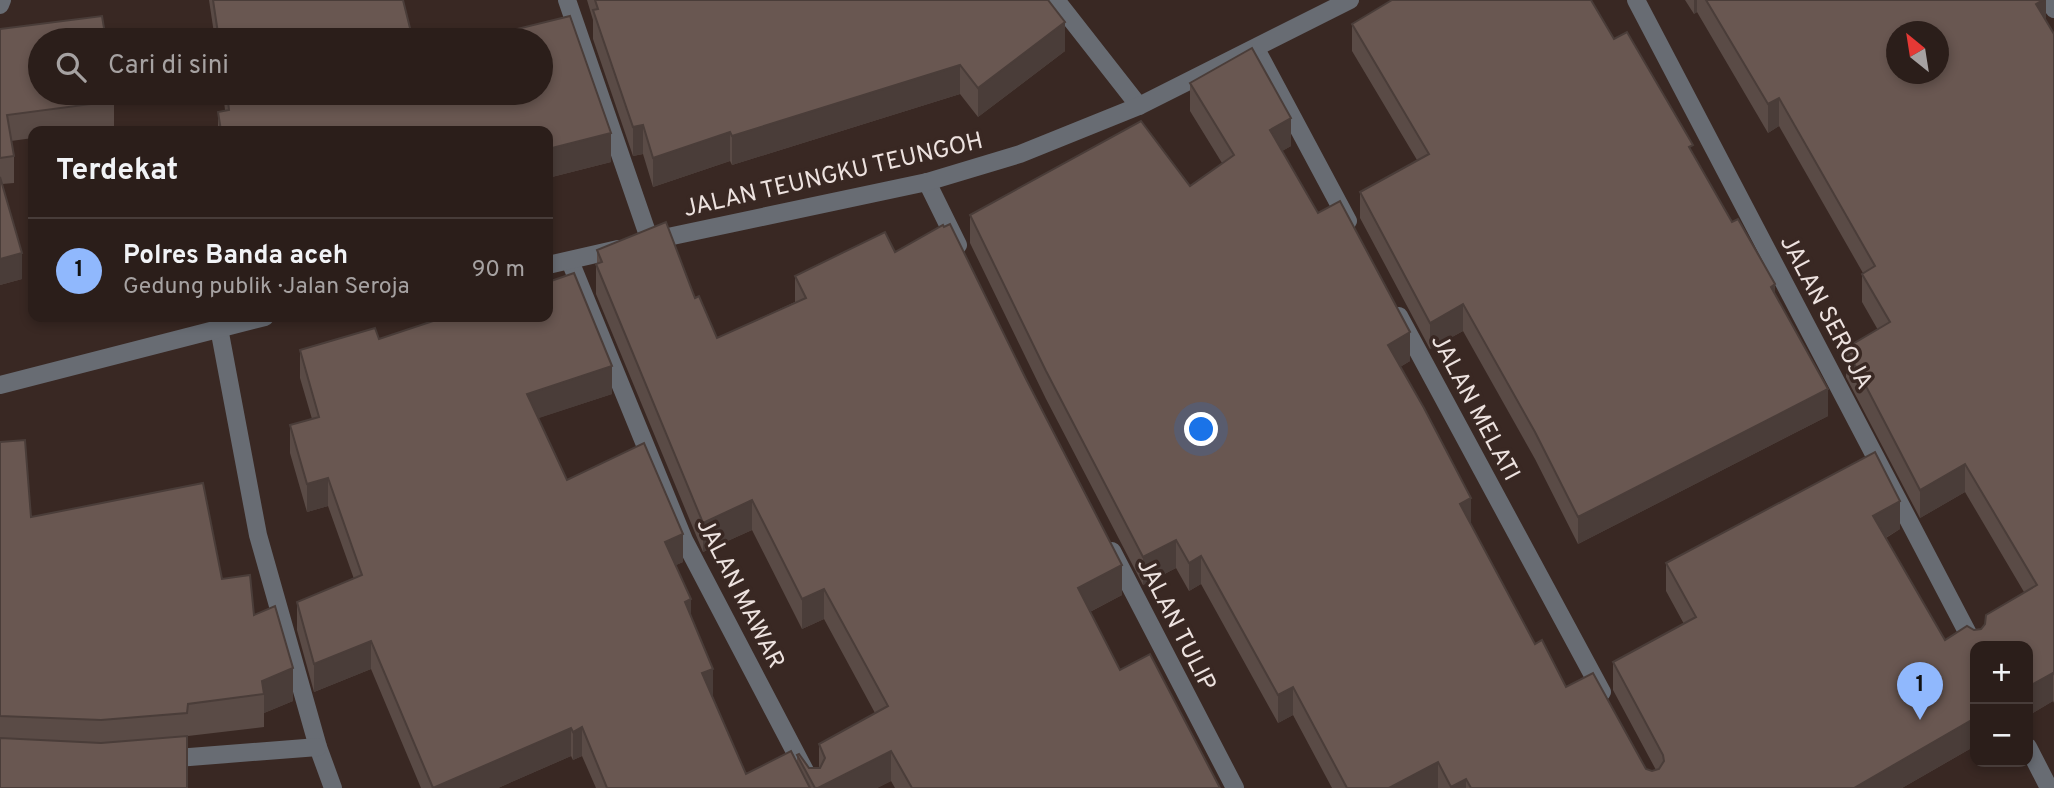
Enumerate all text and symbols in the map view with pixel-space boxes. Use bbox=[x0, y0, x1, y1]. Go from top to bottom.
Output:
north arrow bbox=[1886, 21, 1949, 84]
search box bbox=[28, 28, 553, 105]
icon: search bbox=[52, 48, 90, 86]
text: Cari di sini bbox=[108, 50, 229, 83]
street label: JALAN TEUNGKU TEUNGOH bbox=[681, 127, 986, 225]
text: Terdekat bbox=[56, 153, 178, 190]
street label: JALAN SEROJA bbox=[1772, 231, 1878, 395]
text: Polres Banda aceh bbox=[123, 240, 348, 273]
text: 1 bbox=[74, 256, 84, 285]
text: 90 m bbox=[472, 256, 525, 285]
text: Gedung publik · Jalan Seroja bbox=[123, 273, 410, 302]
street label: JALAN MELATI bbox=[1423, 329, 1525, 486]
your location bbox=[1184, 412, 1218, 446]
street label: JALAN MAWAR bbox=[688, 513, 790, 674]
street label: JALAN TULIP bbox=[1129, 553, 1222, 696]
map controls bbox=[1970, 641, 2033, 767]
button: + bbox=[1970, 641, 2033, 704]
pin: 1 bbox=[1897, 662, 1943, 720]
button: − bbox=[1970, 704, 2033, 767]

